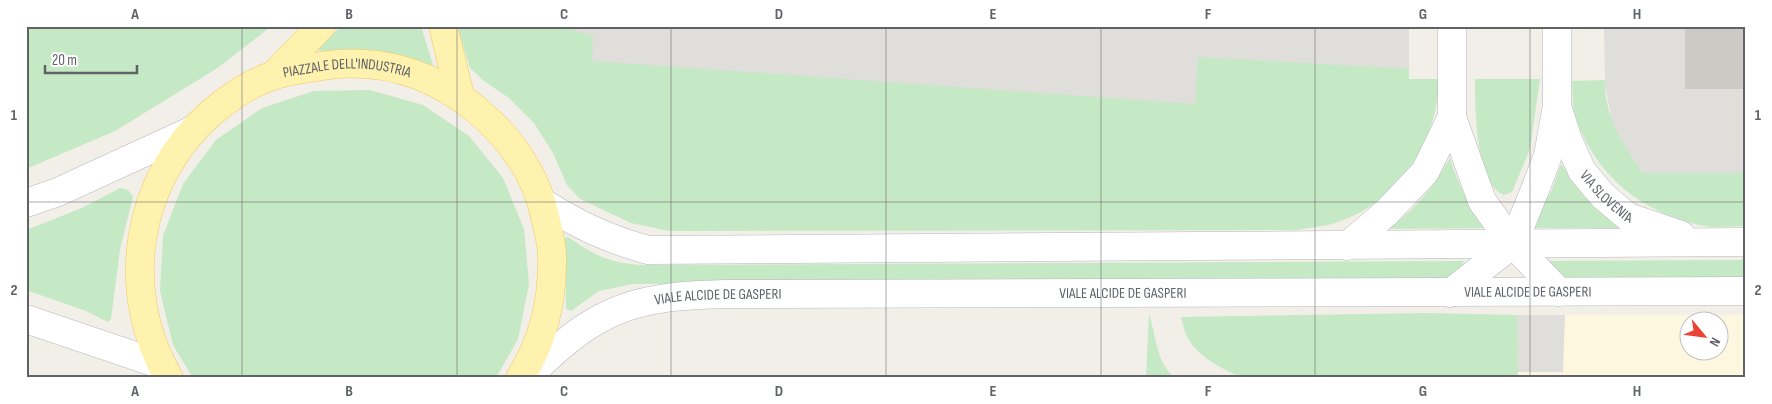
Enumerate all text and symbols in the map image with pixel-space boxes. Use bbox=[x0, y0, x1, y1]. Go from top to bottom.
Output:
text: A bbox=[130, 5, 139, 24]
text: B bbox=[345, 5, 353, 24]
text: C bbox=[560, 5, 568, 24]
text: D bbox=[775, 5, 783, 24]
text: E bbox=[990, 5, 997, 24]
text: F bbox=[1205, 5, 1212, 24]
text: G bbox=[1419, 5, 1427, 24]
text: H bbox=[1633, 5, 1641, 24]
scale bar bbox=[45, 42, 138, 74]
text: 20 m bbox=[52, 51, 77, 70]
street label: PIAZZALE DELL'INDUSTRIA bbox=[281, 54, 414, 83]
text: 1 bbox=[11, 106, 18, 125]
text: 1 bbox=[1755, 106, 1762, 125]
street label: VIA SLOVENIA bbox=[1575, 166, 1635, 228]
text: 2 bbox=[10, 281, 18, 300]
text: 2 bbox=[1754, 281, 1762, 300]
street label: VIALE ALCIDE DE GASPERI bbox=[1464, 282, 1591, 302]
street label: VIALE ALCIDE DE GASPERI bbox=[1059, 284, 1186, 303]
street label: VIALE ALCIDE DE GASPERI bbox=[653, 285, 781, 310]
north arrow bbox=[1680, 312, 1730, 362]
text: N bbox=[1706, 335, 1724, 349]
text: A bbox=[130, 382, 139, 401]
text: B bbox=[345, 382, 353, 401]
text: C bbox=[560, 382, 568, 401]
text: D bbox=[775, 382, 783, 401]
text: E bbox=[990, 382, 997, 401]
text: F bbox=[1205, 382, 1212, 401]
text: G bbox=[1419, 382, 1427, 401]
text: H bbox=[1633, 382, 1641, 401]

